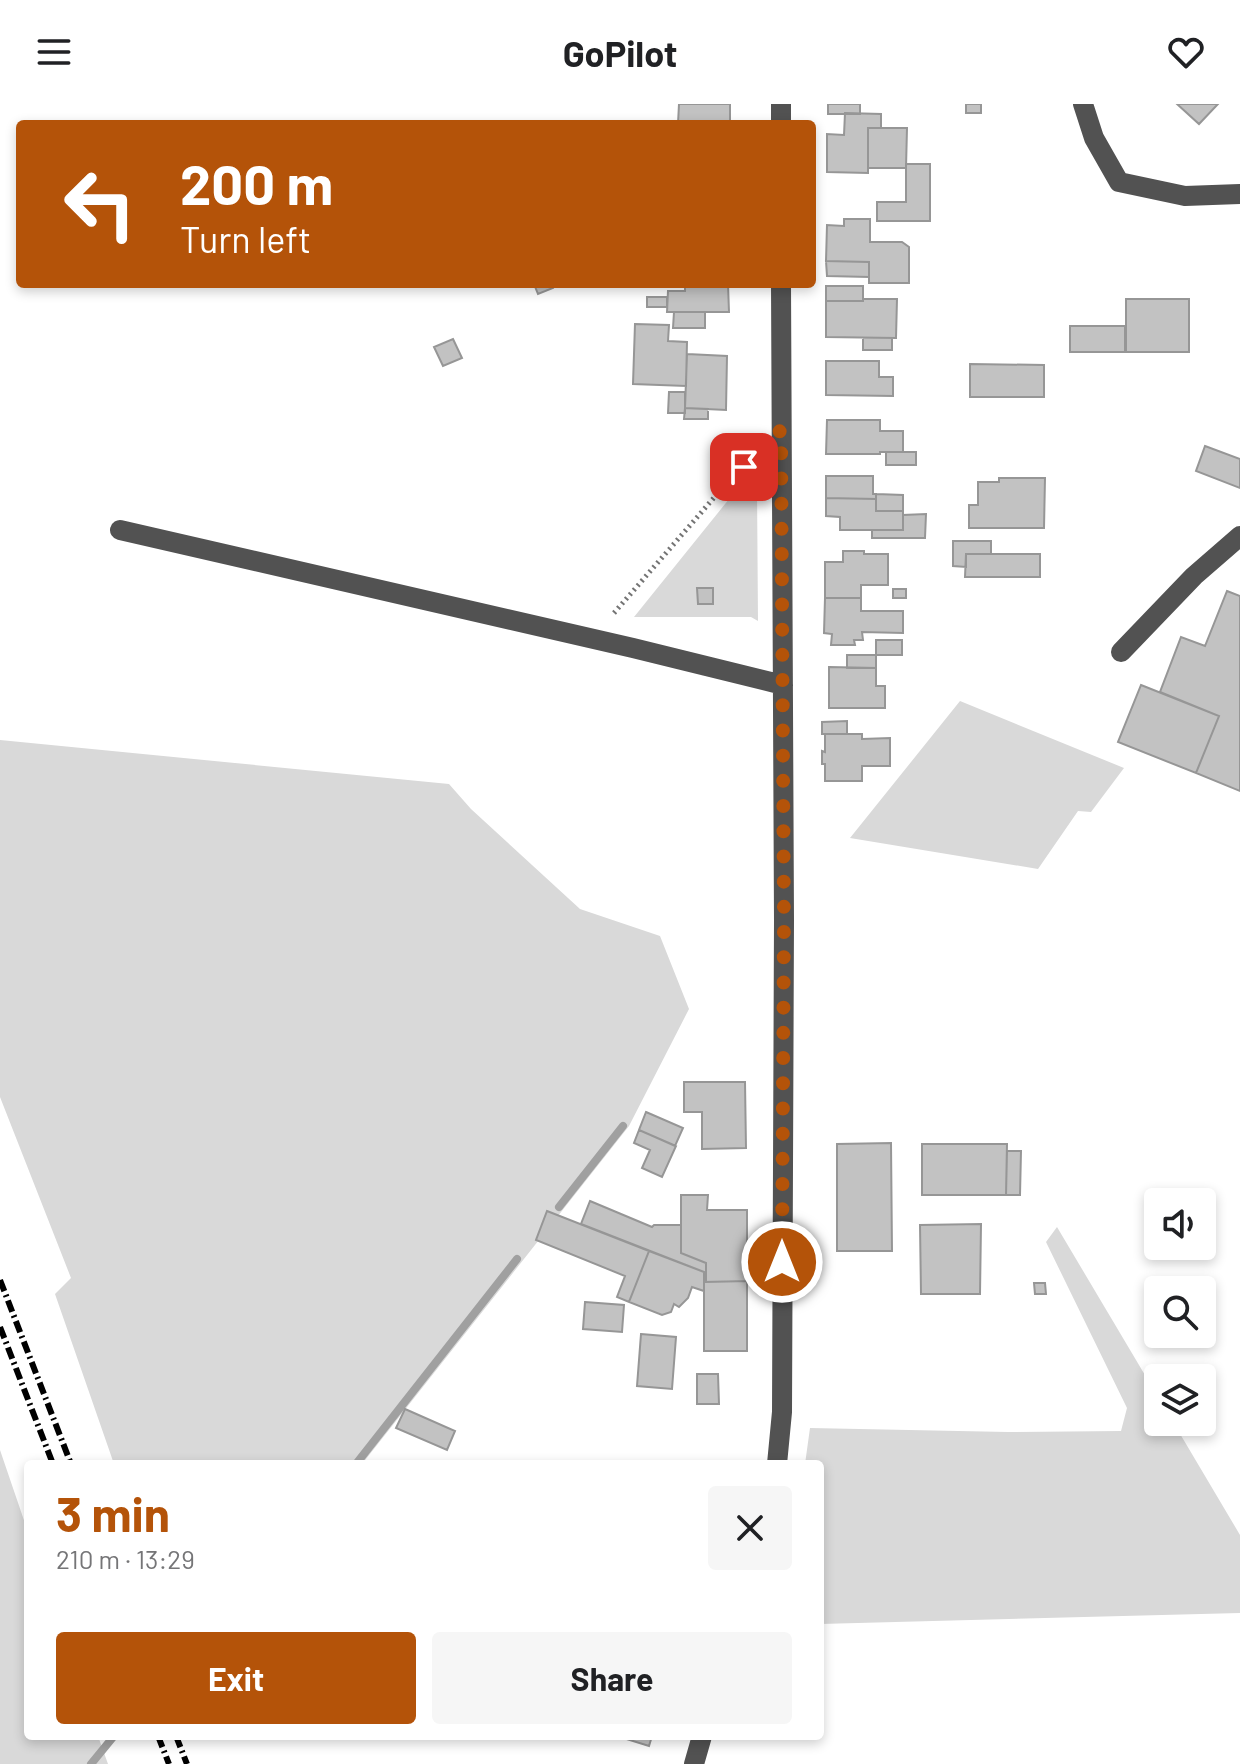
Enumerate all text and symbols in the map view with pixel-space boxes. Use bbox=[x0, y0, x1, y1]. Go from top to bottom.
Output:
icon: menu bbox=[32, 30, 76, 74]
icon: heart bbox=[1164, 30, 1208, 74]
text: GoPilot bbox=[563, 31, 677, 74]
text: 200 m bbox=[180, 149, 333, 216]
icon: left bbox=[48, 152, 152, 256]
text: Turn left bbox=[180, 217, 311, 260]
pin bbox=[710, 433, 778, 501]
icon: arrive bbox=[722, 445, 766, 489]
map controls bbox=[1144, 1188, 1216, 1436]
button: sound bbox=[1144, 1188, 1216, 1260]
position arrow bbox=[740, 1220, 824, 1304]
button: search bbox=[1144, 1276, 1216, 1348]
button: layers bbox=[1144, 1364, 1216, 1436]
text: 3 min bbox=[56, 1484, 170, 1542]
button: close bbox=[708, 1486, 792, 1570]
text: 210 m · 13:29 bbox=[56, 1543, 195, 1574]
button: Exit bbox=[56, 1632, 416, 1724]
button: Share bbox=[432, 1632, 792, 1724]

